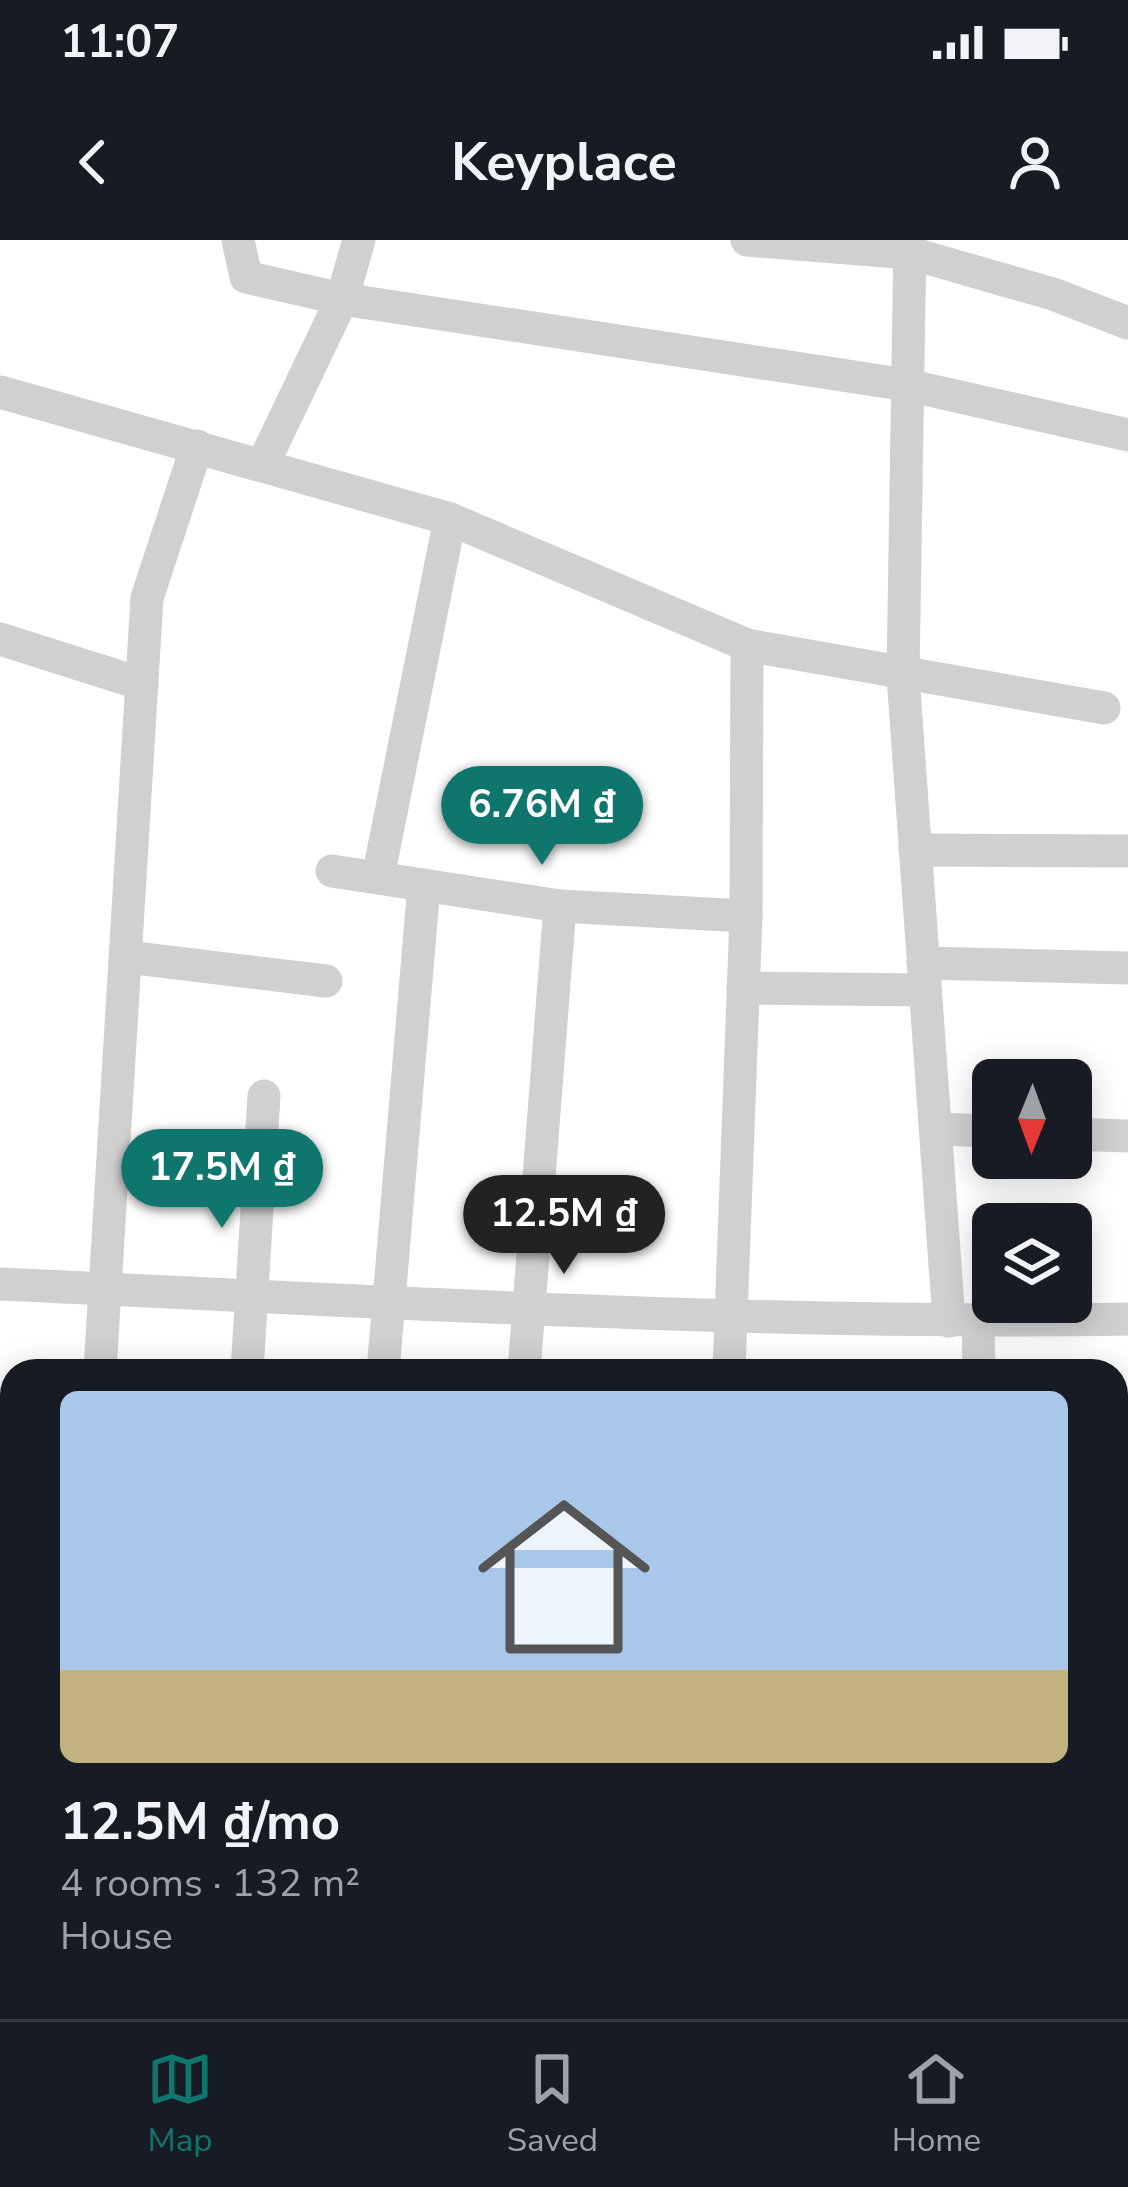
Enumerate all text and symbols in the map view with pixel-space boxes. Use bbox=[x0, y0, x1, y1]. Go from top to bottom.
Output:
text: 11:07 bbox=[60, 12, 179, 73]
text: Keyplace bbox=[451, 125, 677, 199]
icon: back bbox=[60, 129, 126, 195]
icon: person bbox=[1002, 129, 1068, 195]
pin: 6.76M ₫ bbox=[431, 766, 653, 868]
text: 6.76M ₫ bbox=[468, 778, 616, 831]
north arrow bbox=[972, 1059, 1092, 1179]
map controls bbox=[972, 1059, 1092, 1323]
pin: 17.5M ₫ bbox=[111, 1129, 333, 1231]
text: 17.5M ₫ bbox=[148, 1141, 296, 1194]
pin: 12.5M ₫ bbox=[453, 1175, 675, 1277]
text: 12.5M ₫ bbox=[490, 1187, 638, 1240]
button: layers bbox=[972, 1203, 1092, 1323]
icon: home bbox=[456, 1469, 672, 1685]
text: 12.5M ₫/mo bbox=[60, 1787, 340, 1857]
text: 4 rooms · 132 m² bbox=[60, 1857, 360, 1910]
text: House bbox=[60, 1910, 173, 1963]
tab: Map bbox=[147, 2046, 213, 2163]
tab: Saved bbox=[507, 2046, 598, 2163]
tab: Home bbox=[892, 2046, 981, 2163]

